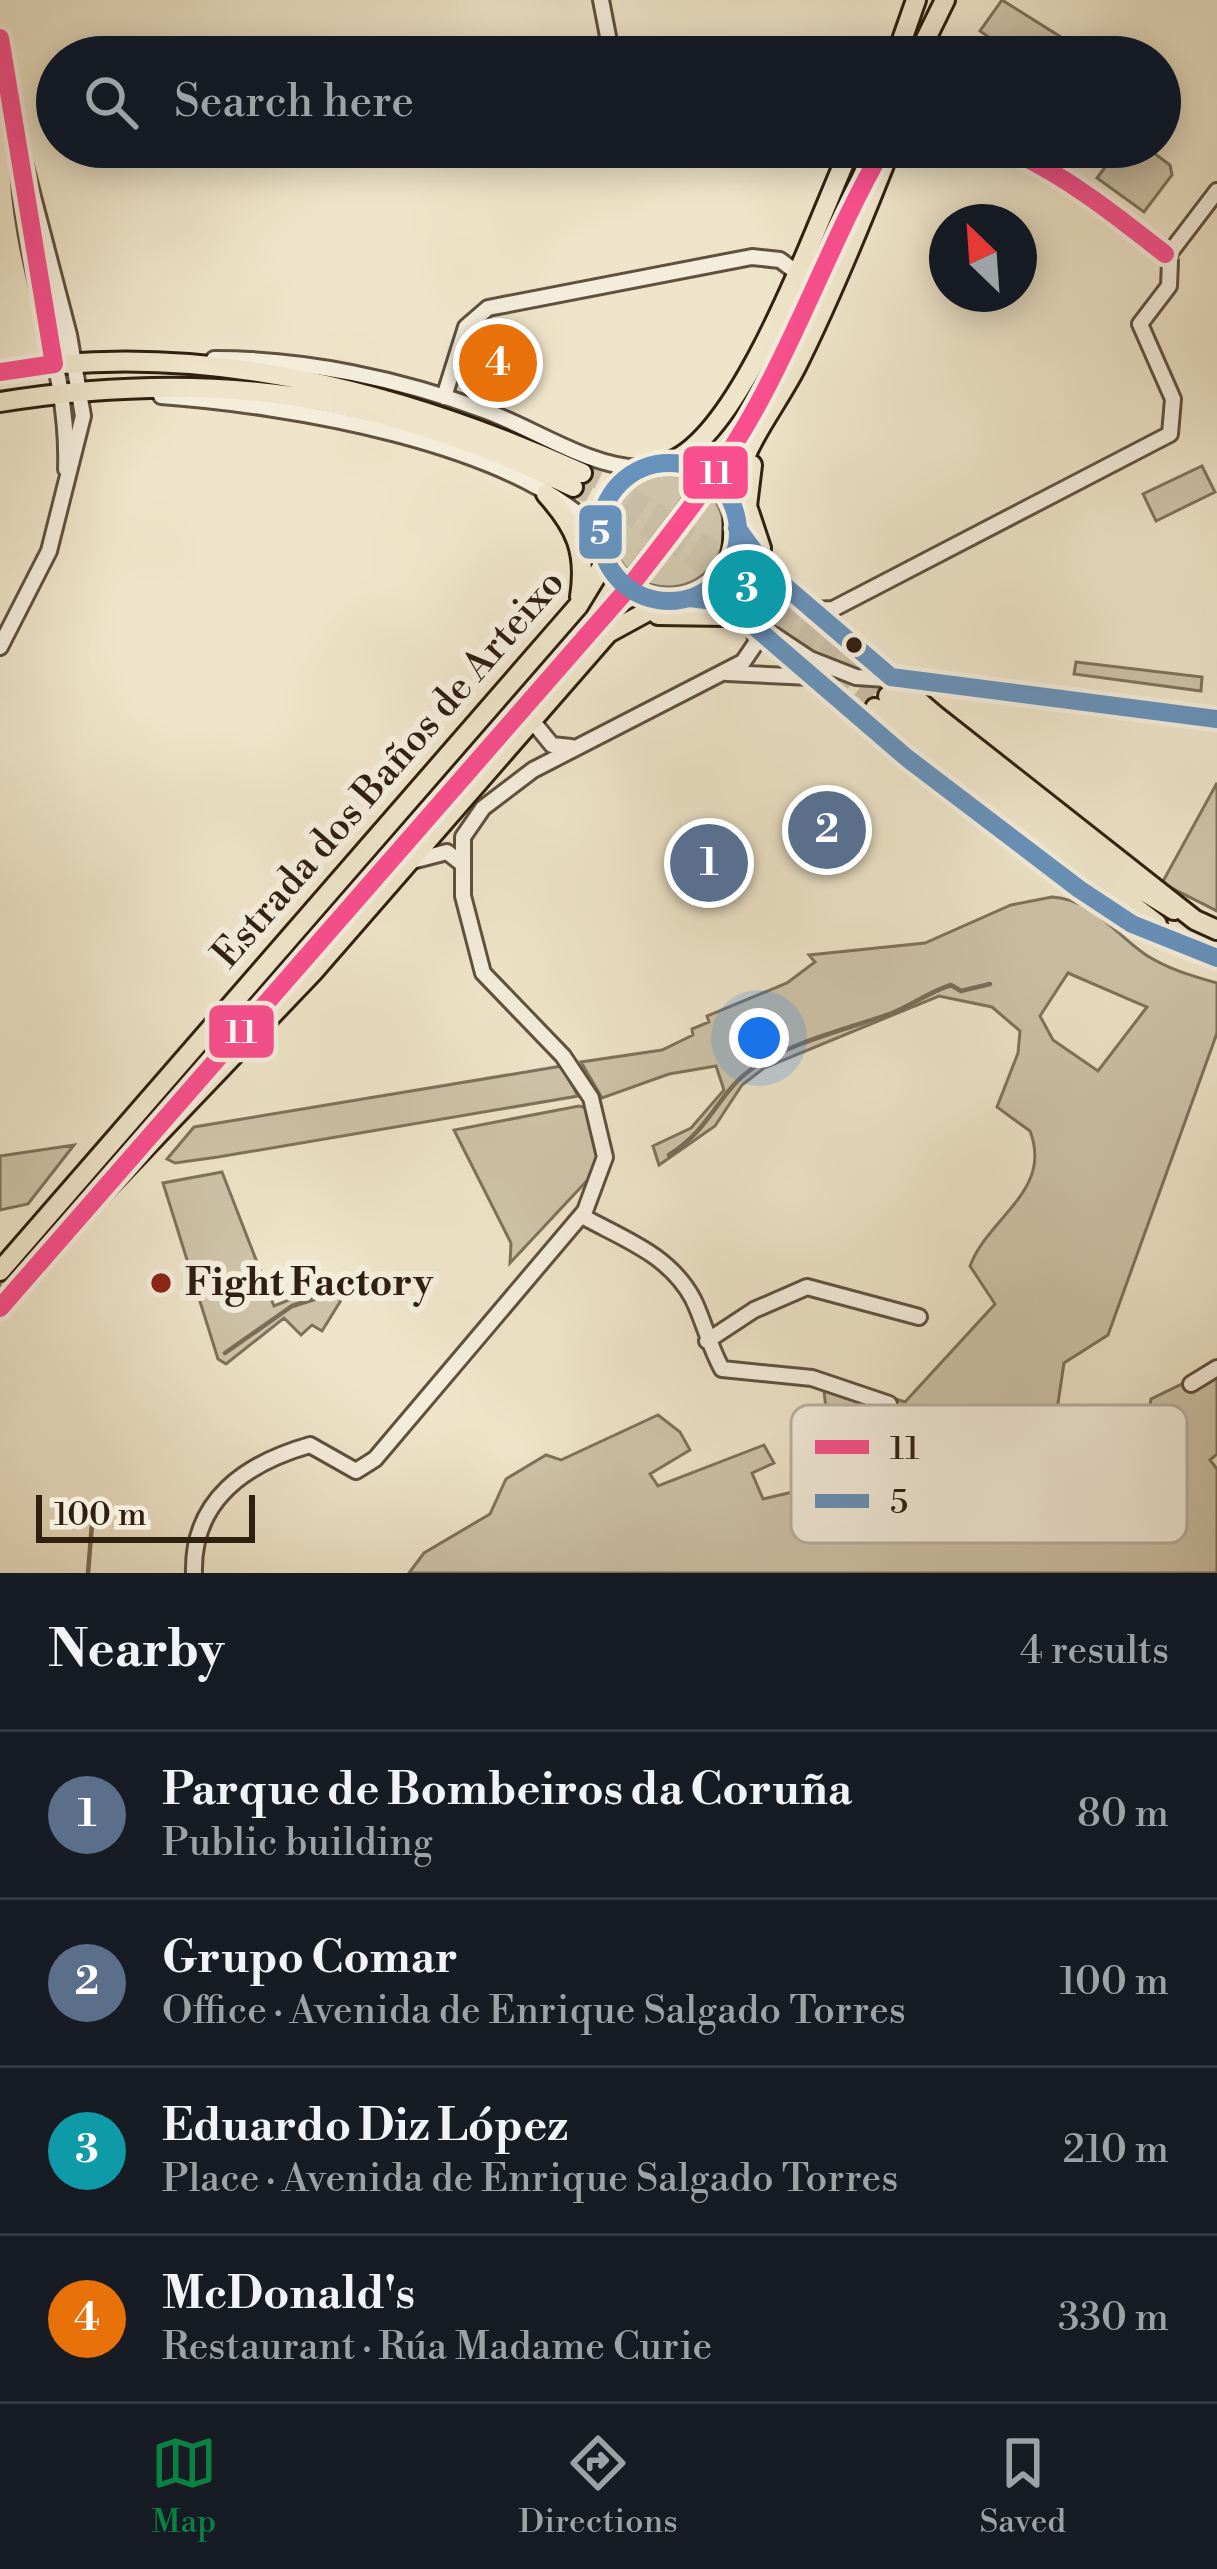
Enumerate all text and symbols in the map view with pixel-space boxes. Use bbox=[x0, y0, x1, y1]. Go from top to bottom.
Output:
search box bbox=[36, 36, 1181, 168]
icon: search bbox=[78, 69, 144, 135]
text: Search here bbox=[174, 74, 414, 131]
north arrow bbox=[929, 204, 1037, 312]
pin: 4 bbox=[459, 318, 537, 408]
line badge: 11 bbox=[681, 444, 750, 501]
text: 11 bbox=[700, 454, 733, 495]
line badge: 5 bbox=[577, 503, 624, 561]
text: 5 bbox=[590, 514, 610, 555]
pin: 3 bbox=[708, 544, 786, 634]
street label: Estrada dos Baños de Arteixo bbox=[202, 560, 576, 978]
unlabelled marker bbox=[843, 634, 865, 656]
pin: 2 bbox=[788, 785, 866, 875]
pin: 1 bbox=[670, 818, 748, 908]
line badge: 11 bbox=[207, 1003, 276, 1060]
your location bbox=[729, 1008, 789, 1068]
text: 11 bbox=[225, 1013, 258, 1054]
place label: Fight Factory bbox=[185, 1259, 434, 1308]
marker: Fight Factory bbox=[148, 1270, 174, 1296]
legend bbox=[791, 1405, 1187, 1543]
text: 11 bbox=[890, 1429, 920, 1470]
text: 5 bbox=[890, 1483, 908, 1524]
scale bar bbox=[36, 1489, 255, 1542]
text: 100 m bbox=[54, 1495, 147, 1536]
text: Nearby bbox=[48, 1619, 224, 1683]
text: 4 results bbox=[1020, 1627, 1169, 1676]
text: Parque de Bombeiros da Coruña bbox=[162, 1762, 852, 1819]
text: 1 bbox=[78, 1790, 96, 1839]
text: 80 m bbox=[1077, 1790, 1169, 1839]
text: Public building bbox=[162, 1819, 433, 1868]
text: Grupo Comar bbox=[162, 1930, 458, 1987]
text: 2 bbox=[75, 1958, 99, 2007]
text: 100 m bbox=[1060, 1958, 1169, 2007]
text: Office · Avenida de Enrique Salgado Torres bbox=[162, 1987, 906, 2036]
text: Eduardo Diz López bbox=[162, 2098, 569, 2155]
text: 3 bbox=[75, 2126, 99, 2175]
text: 210 m bbox=[1063, 2126, 1169, 2175]
text: Place · Avenida de Enrique Salgado Torres bbox=[162, 2155, 898, 2204]
text: McDonald's bbox=[162, 2266, 415, 2323]
text: 4 bbox=[74, 2294, 100, 2343]
text: 330 m bbox=[1058, 2294, 1169, 2343]
text: Restaurant · Rúa Madame Curie bbox=[162, 2323, 712, 2372]
tab: Map bbox=[151, 2430, 217, 2543]
tab: Directions bbox=[519, 2430, 678, 2543]
tab: Saved bbox=[979, 2430, 1066, 2543]

